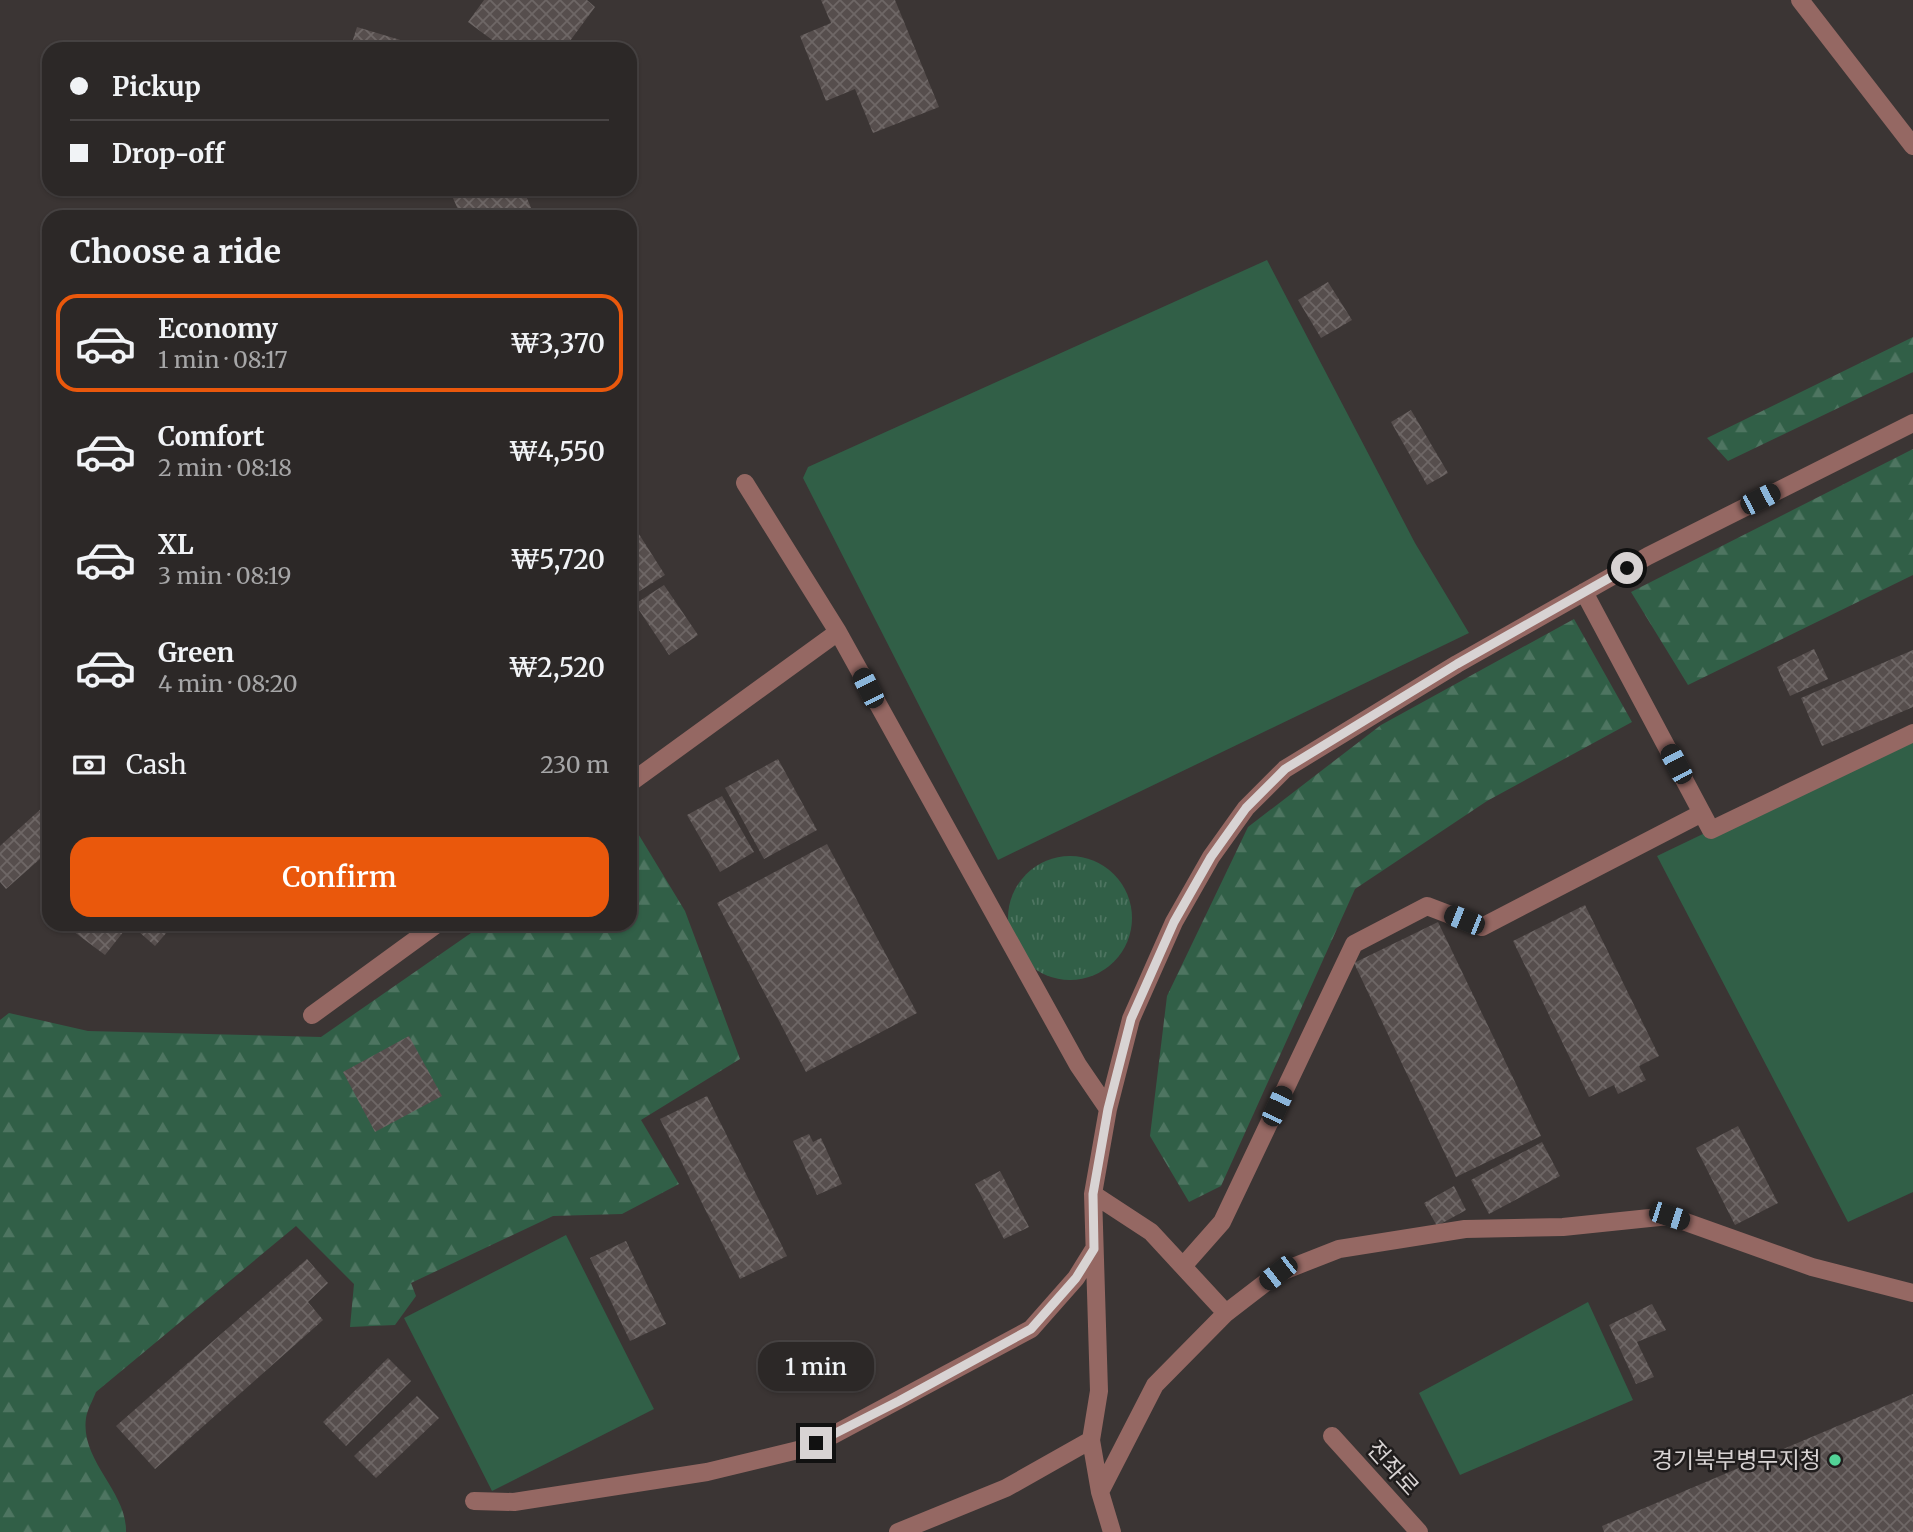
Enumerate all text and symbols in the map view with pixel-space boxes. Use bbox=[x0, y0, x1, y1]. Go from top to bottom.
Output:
text: Pickup bbox=[112, 70, 201, 103]
text: Drop-off bbox=[112, 137, 225, 170]
text: Choose a ride bbox=[70, 232, 281, 272]
icon: car bbox=[74, 312, 137, 375]
text: Economy bbox=[158, 312, 278, 345]
text: ₩3,370 bbox=[511, 327, 605, 360]
text: 1 min · 08:17 bbox=[158, 345, 288, 374]
icon: car bbox=[74, 420, 137, 483]
text: Comfort bbox=[158, 420, 264, 453]
text: ₩4,550 bbox=[509, 435, 605, 468]
text: 2 min · 08:18 bbox=[158, 453, 292, 482]
car bbox=[1737, 480, 1784, 518]
icon: car bbox=[74, 528, 137, 591]
text: XL bbox=[158, 528, 194, 561]
text: ₩5,720 bbox=[511, 543, 605, 576]
route start bbox=[1611, 552, 1643, 584]
text: 3 min · 08:19 bbox=[158, 561, 291, 590]
icon: car bbox=[74, 636, 137, 699]
text: Green bbox=[158, 636, 234, 669]
text: ₩2,520 bbox=[509, 651, 605, 684]
car bbox=[850, 665, 887, 711]
text: 4 min · 08:20 bbox=[158, 669, 298, 698]
car bbox=[1657, 741, 1696, 787]
icon: cash bbox=[70, 746, 108, 784]
text: Cash bbox=[126, 748, 187, 781]
text: 230 m bbox=[540, 750, 609, 779]
button: Confirm bbox=[70, 837, 609, 917]
car bbox=[1441, 902, 1488, 938]
car bbox=[1259, 1083, 1296, 1129]
car bbox=[1646, 1200, 1693, 1232]
car bbox=[1255, 1252, 1302, 1294]
callout: 1 min bbox=[758, 1342, 874, 1390]
text: 1 min bbox=[785, 1352, 847, 1381]
route end bbox=[800, 1427, 832, 1459]
street label: 전좌로 bbox=[1361, 1434, 1425, 1501]
place label: 경기북부병무지청 bbox=[1652, 1445, 1821, 1474]
marker: 경기북부병무지청 bbox=[1827, 1452, 1843, 1468]

